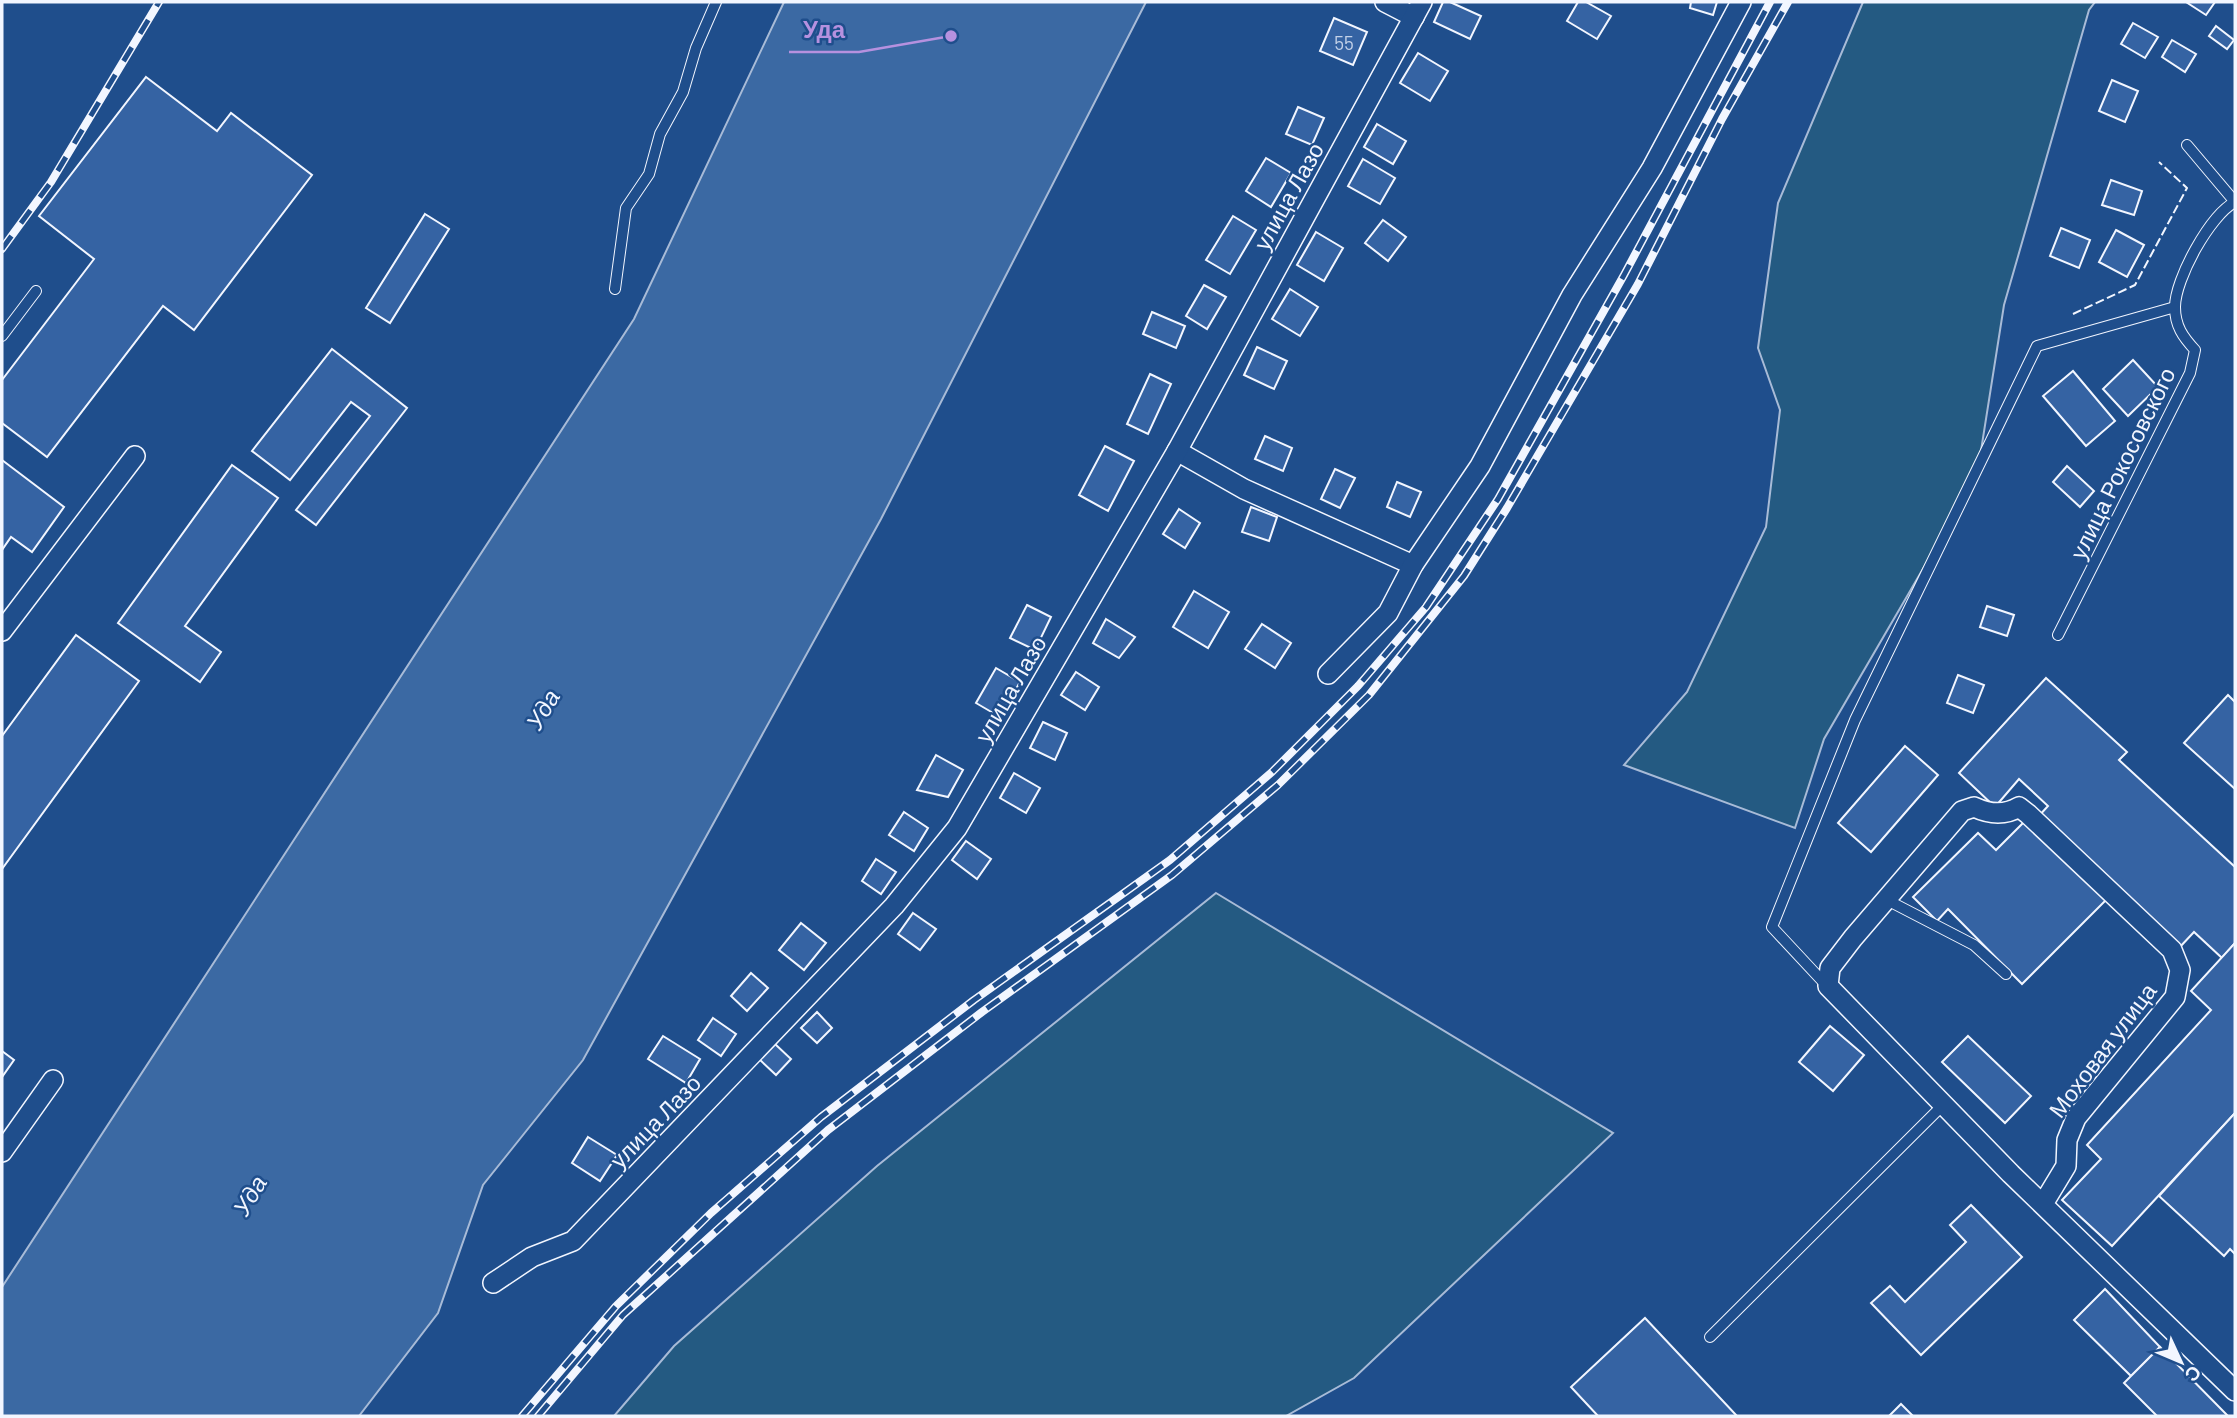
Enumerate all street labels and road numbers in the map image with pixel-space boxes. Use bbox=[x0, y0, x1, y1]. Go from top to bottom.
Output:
street label: улица Лазо bbox=[1247, 137, 1329, 255]
street label: улица Рокосовского bbox=[2063, 363, 2181, 563]
street label: улица Лазо bbox=[968, 631, 1052, 747]
street label: Моховая улица bbox=[2042, 977, 2162, 1123]
street label: улица Лазо bbox=[604, 1069, 706, 1173]

